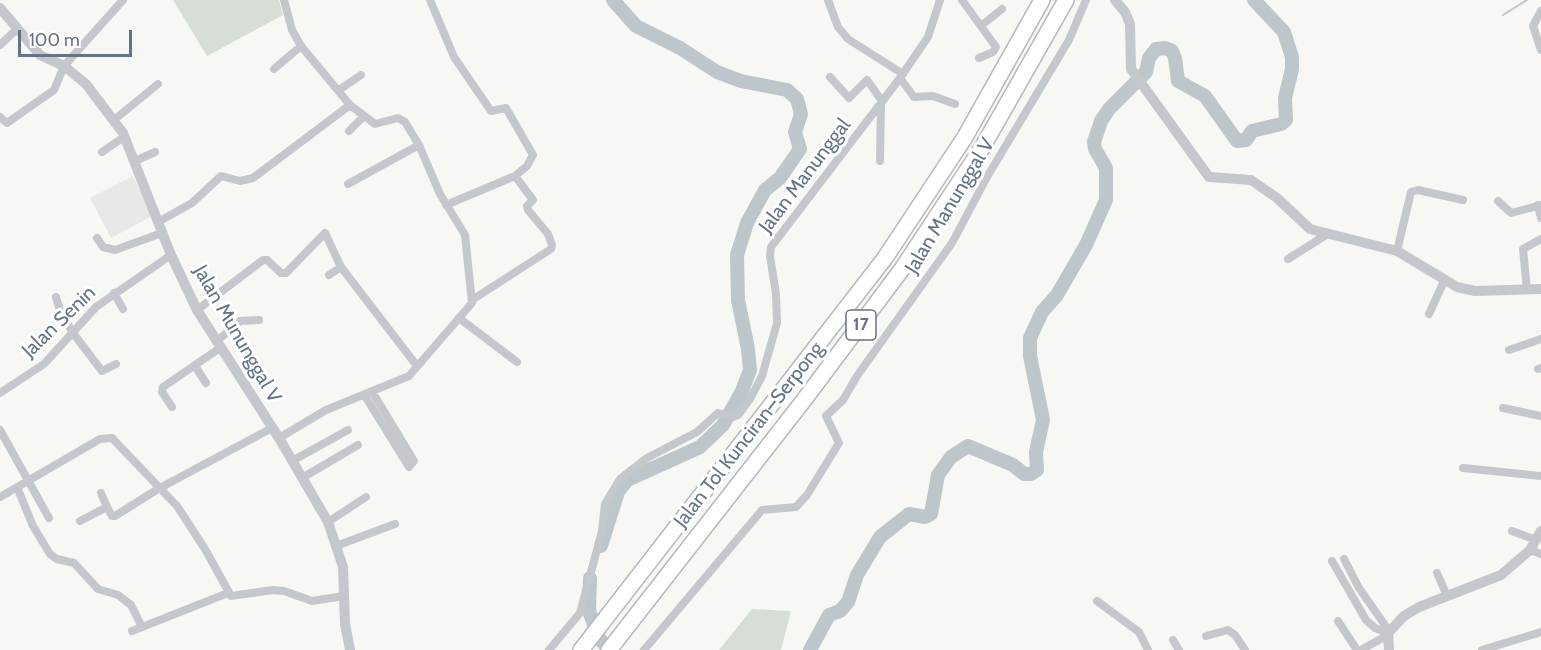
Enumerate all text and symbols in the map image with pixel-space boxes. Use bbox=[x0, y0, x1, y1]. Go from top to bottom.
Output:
scale bar bbox=[21, 18, 135, 56]
text: 100 m bbox=[29, 29, 80, 51]
street label: Jalan Manunggal bbox=[754, 114, 856, 238]
street label: Jalan Manunggal V bbox=[900, 134, 1000, 278]
street label: Jalan Mununggal V bbox=[188, 261, 286, 407]
street label: Jalan Senin bbox=[17, 281, 101, 363]
road number: 17 bbox=[846, 310, 876, 340]
street label: Jalan Tol Kunciran–Serpong bbox=[669, 337, 829, 533]

